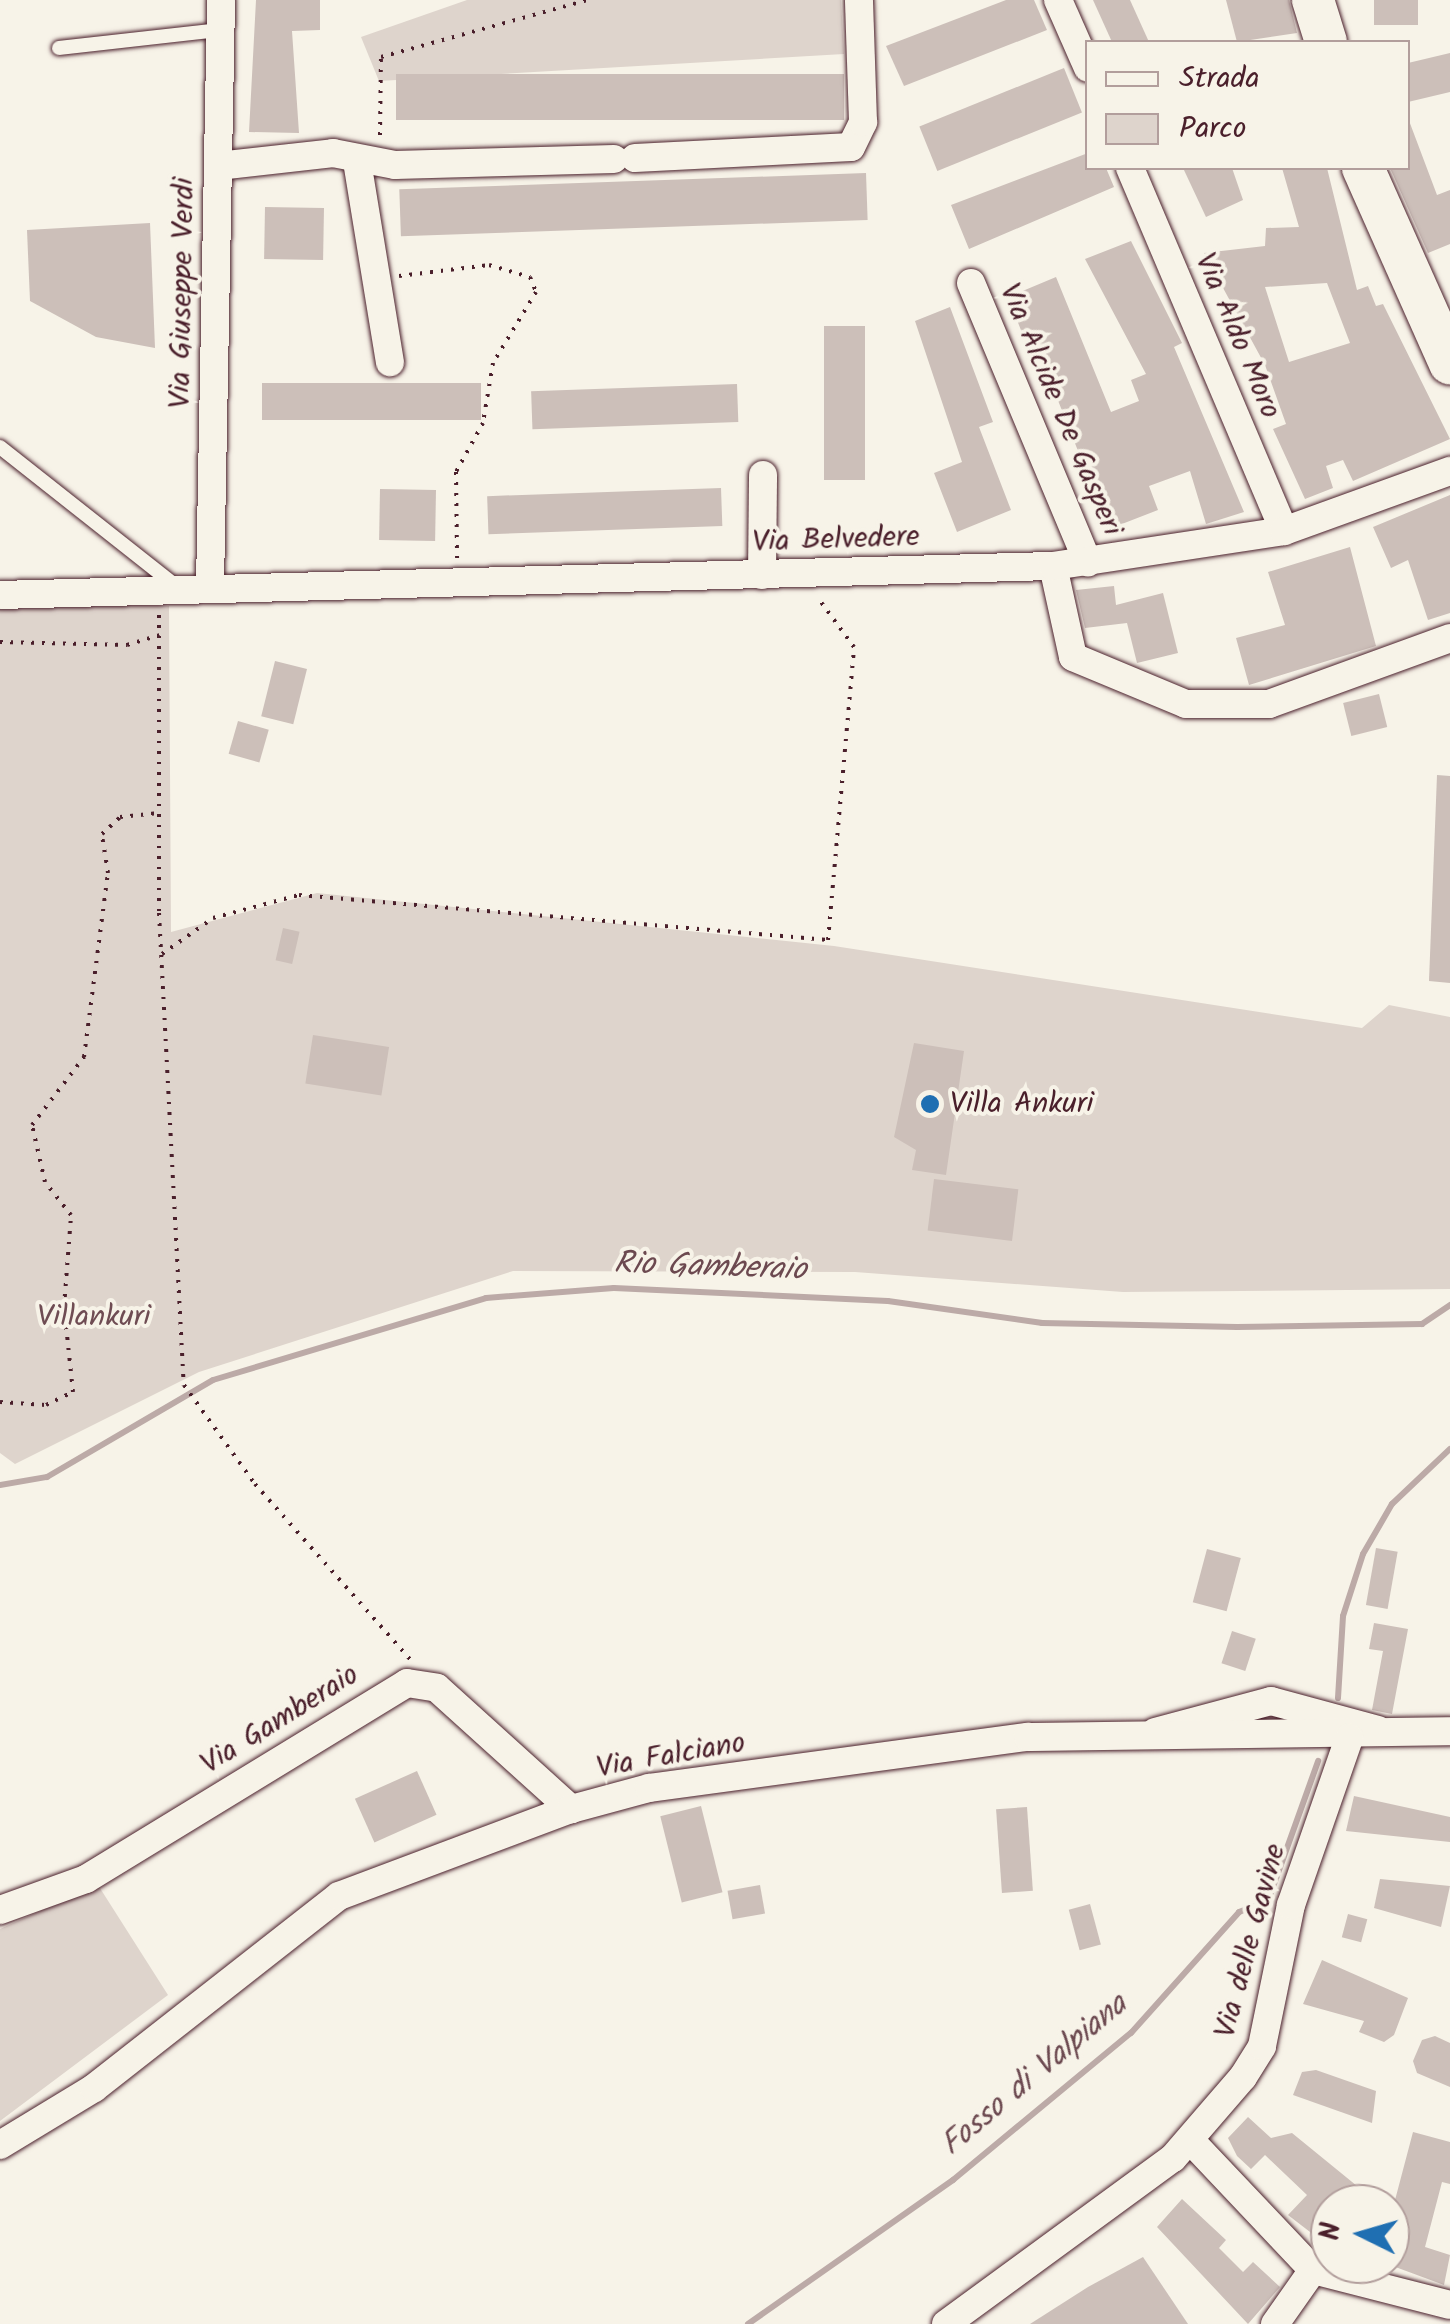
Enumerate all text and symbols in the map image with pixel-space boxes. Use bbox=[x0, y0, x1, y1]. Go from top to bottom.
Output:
legend bbox=[1085, 40, 1410, 170]
text: Strada bbox=[1179, 55, 1260, 103]
text: Parco bbox=[1179, 105, 1246, 153]
street label: Via Giuseppe Verdi bbox=[163, 177, 203, 409]
street label: Via Aldo Moro bbox=[1186, 248, 1288, 424]
street label: Via Alcide De Gasperi bbox=[991, 278, 1129, 542]
street label: Via Belvedere bbox=[752, 519, 920, 561]
place label: Villa Ankuri bbox=[950, 1086, 1094, 1122]
marker: Villa Ankuri bbox=[919, 1093, 941, 1115]
water label: Rio Gamberaio bbox=[613, 1245, 807, 1291]
park label: Villankuri bbox=[37, 1299, 151, 1335]
street label: Via Gamberaio bbox=[194, 1657, 366, 1783]
street label: Via Falciano bbox=[594, 1725, 748, 1787]
street label: Via delle Gavine bbox=[1208, 1840, 1294, 2042]
water label: Fosso di Valpiana bbox=[934, 1987, 1136, 2165]
north arrow bbox=[1310, 2184, 1410, 2284]
text: N bbox=[1308, 2221, 1355, 2242]

